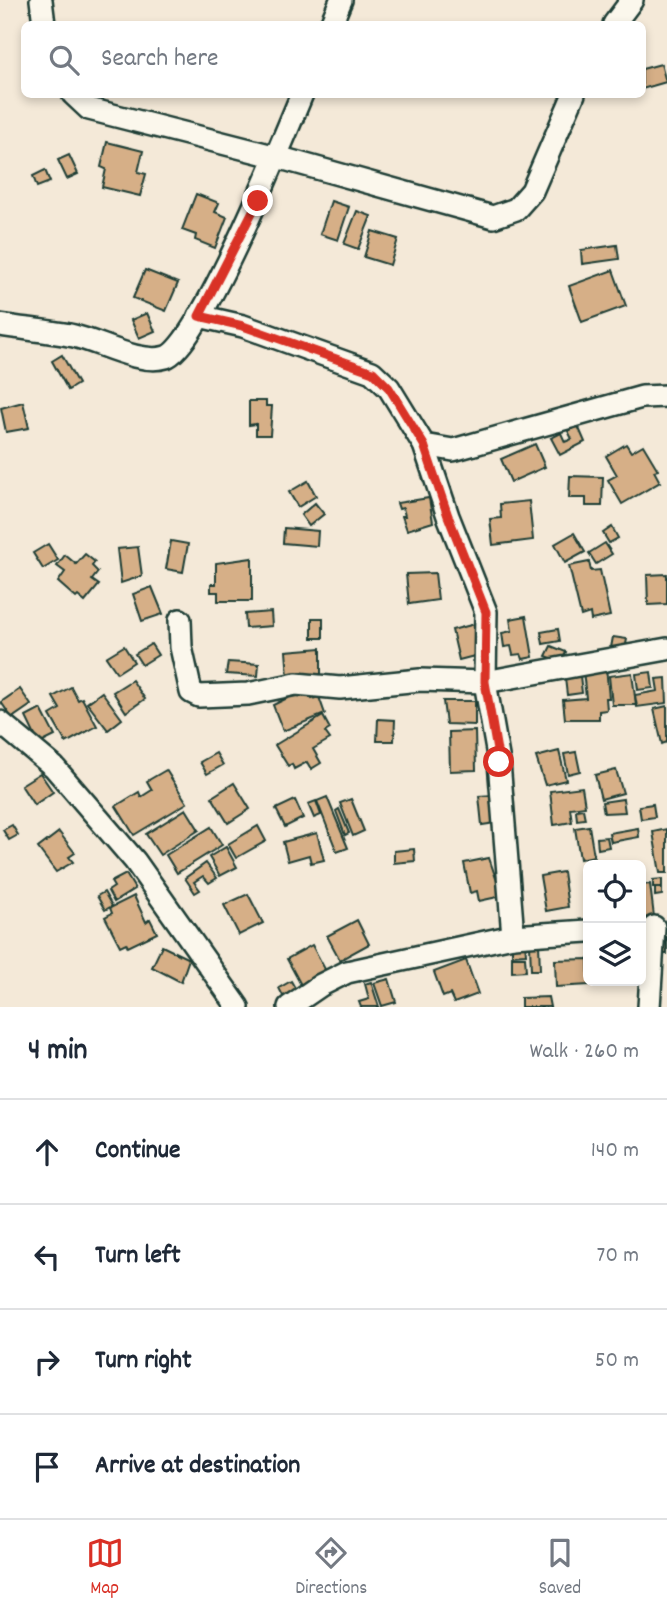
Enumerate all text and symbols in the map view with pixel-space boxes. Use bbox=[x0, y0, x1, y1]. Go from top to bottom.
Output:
search box bbox=[21, 21, 646, 98]
icon: search bbox=[45, 41, 83, 79]
text: Search here bbox=[101, 41, 219, 78]
route end bbox=[242, 185, 273, 216]
route start bbox=[483, 746, 514, 777]
map controls bbox=[583, 860, 646, 986]
button: locate bbox=[583, 860, 646, 923]
button: layers bbox=[583, 923, 646, 986]
text: 4 min bbox=[28, 1031, 87, 1074]
text: Walk · 260 m bbox=[529, 1036, 639, 1069]
icon: ahead bbox=[28, 1133, 66, 1171]
text: Continue bbox=[95, 1133, 180, 1170]
text: 140 m bbox=[591, 1135, 639, 1168]
icon: left bbox=[28, 1238, 66, 1276]
text: Turn left bbox=[95, 1238, 181, 1275]
text: 70 m bbox=[597, 1240, 639, 1273]
icon: right bbox=[28, 1343, 66, 1381]
text: Turn right bbox=[95, 1343, 192, 1380]
text: 50 m bbox=[595, 1345, 639, 1378]
icon: arrive bbox=[28, 1448, 66, 1486]
text: Arrive at destination bbox=[95, 1448, 300, 1485]
tab: Map bbox=[86, 1534, 124, 1603]
tab: Directions bbox=[295, 1534, 367, 1603]
tab: Saved bbox=[539, 1534, 581, 1603]

